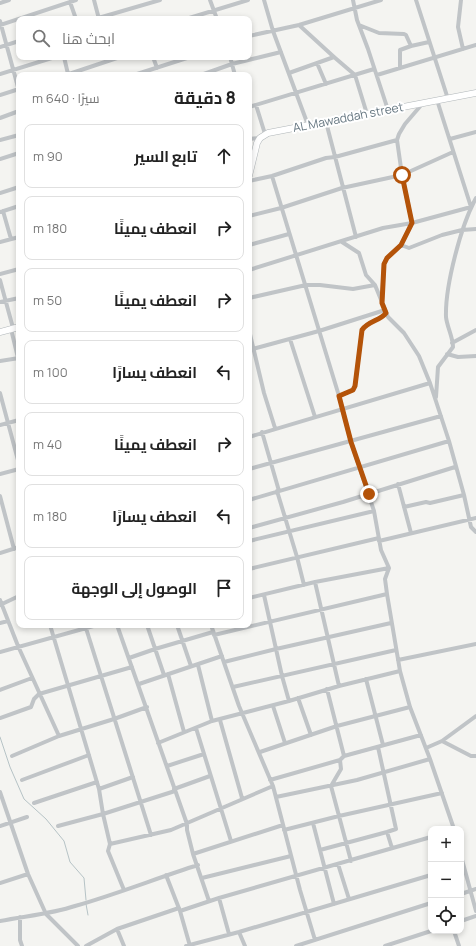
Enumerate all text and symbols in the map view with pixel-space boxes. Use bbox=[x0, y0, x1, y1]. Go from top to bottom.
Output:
search box bbox=[16, 16, 252, 60]
icon: search bbox=[30, 27, 52, 49]
text: ابحث هنا bbox=[62, 28, 115, 49]
text: 8 دقيقة bbox=[174, 86, 236, 109]
text: سيرًا · 640 m bbox=[32, 89, 99, 107]
street label: AL Mawaddah street bbox=[291, 98, 405, 136]
icon: ahead bbox=[213, 145, 235, 167]
text: تابع السير bbox=[134, 146, 197, 167]
text: 90 m bbox=[33, 147, 63, 165]
route start bbox=[393, 166, 411, 184]
icon: right bbox=[213, 217, 235, 239]
text: انعطف يمينًا bbox=[114, 218, 197, 239]
text: 180 m bbox=[33, 219, 67, 237]
icon: right bbox=[213, 289, 235, 311]
text: انعطف يمينًا bbox=[114, 290, 197, 311]
text: 50 m bbox=[33, 291, 62, 309]
icon: left bbox=[213, 361, 235, 383]
text: انعطف يسارًا bbox=[112, 362, 197, 383]
text: 100 m bbox=[33, 363, 68, 381]
icon: right bbox=[213, 433, 235, 455]
text: انعطف يمينًا bbox=[114, 434, 197, 455]
text: 40 m bbox=[33, 435, 62, 453]
route end bbox=[360, 485, 378, 503]
icon: left bbox=[213, 505, 235, 527]
text: انعطف يسارًا bbox=[112, 506, 197, 527]
text: 180 m bbox=[33, 507, 67, 525]
icon: arrive bbox=[213, 577, 235, 599]
text: الوصول إلى الوجهة bbox=[71, 578, 197, 599]
map controls bbox=[428, 826, 464, 934]
button: + bbox=[428, 826, 464, 862]
button: − bbox=[428, 862, 464, 898]
button: locate bbox=[428, 898, 464, 934]

